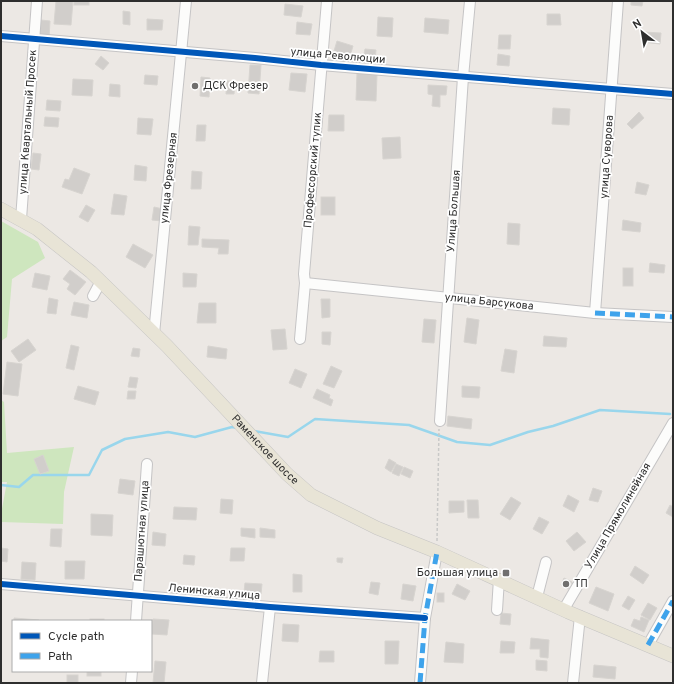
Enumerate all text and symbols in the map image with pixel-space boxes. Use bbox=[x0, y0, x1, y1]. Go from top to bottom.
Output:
north arrow bbox=[622, 12, 662, 52]
text: N bbox=[630, 16, 644, 32]
street label: улица Революции bbox=[290, 45, 386, 67]
street label: улица Квартальный Просек bbox=[16, 49, 40, 195]
place label: ДСК Фрезер bbox=[203, 79, 268, 93]
marker: ДСК Фрезер bbox=[190, 81, 200, 91]
street label: Профессорский тупик bbox=[301, 111, 325, 229]
street label: улица Суворова bbox=[597, 114, 617, 199]
street label: улица Фрезерная bbox=[157, 132, 181, 224]
street label: Улица Большая bbox=[444, 169, 464, 253]
street label: улица Барсукова bbox=[444, 290, 534, 314]
street label: Раменское шоссе bbox=[228, 412, 301, 488]
street label: Улица Прямолинейная bbox=[582, 460, 654, 572]
street label: Парашютная улица bbox=[131, 480, 153, 582]
place label: Большая улица bbox=[417, 566, 498, 580]
marker: Большая улица bbox=[501, 568, 511, 578]
place label: ТП bbox=[574, 577, 588, 591]
marker: ТП bbox=[561, 579, 571, 589]
street label: Ленинская улица bbox=[167, 581, 261, 603]
legend bbox=[12, 620, 152, 672]
text: Cycle path bbox=[48, 629, 105, 645]
text: Path bbox=[48, 649, 73, 665]

